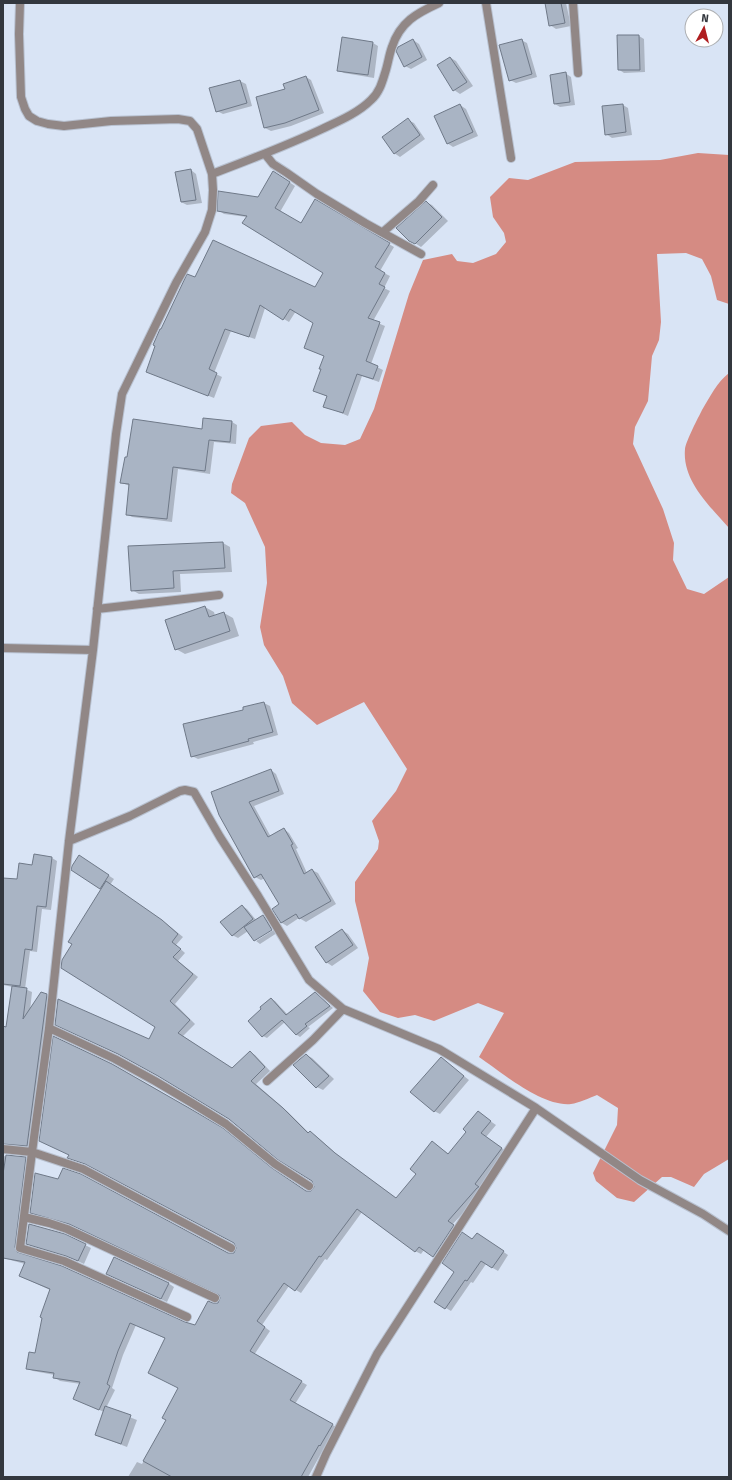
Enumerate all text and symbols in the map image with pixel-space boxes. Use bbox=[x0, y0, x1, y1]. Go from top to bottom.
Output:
north arrow bbox=[684, 8, 724, 48]
text: N bbox=[701, 12, 710, 25]

